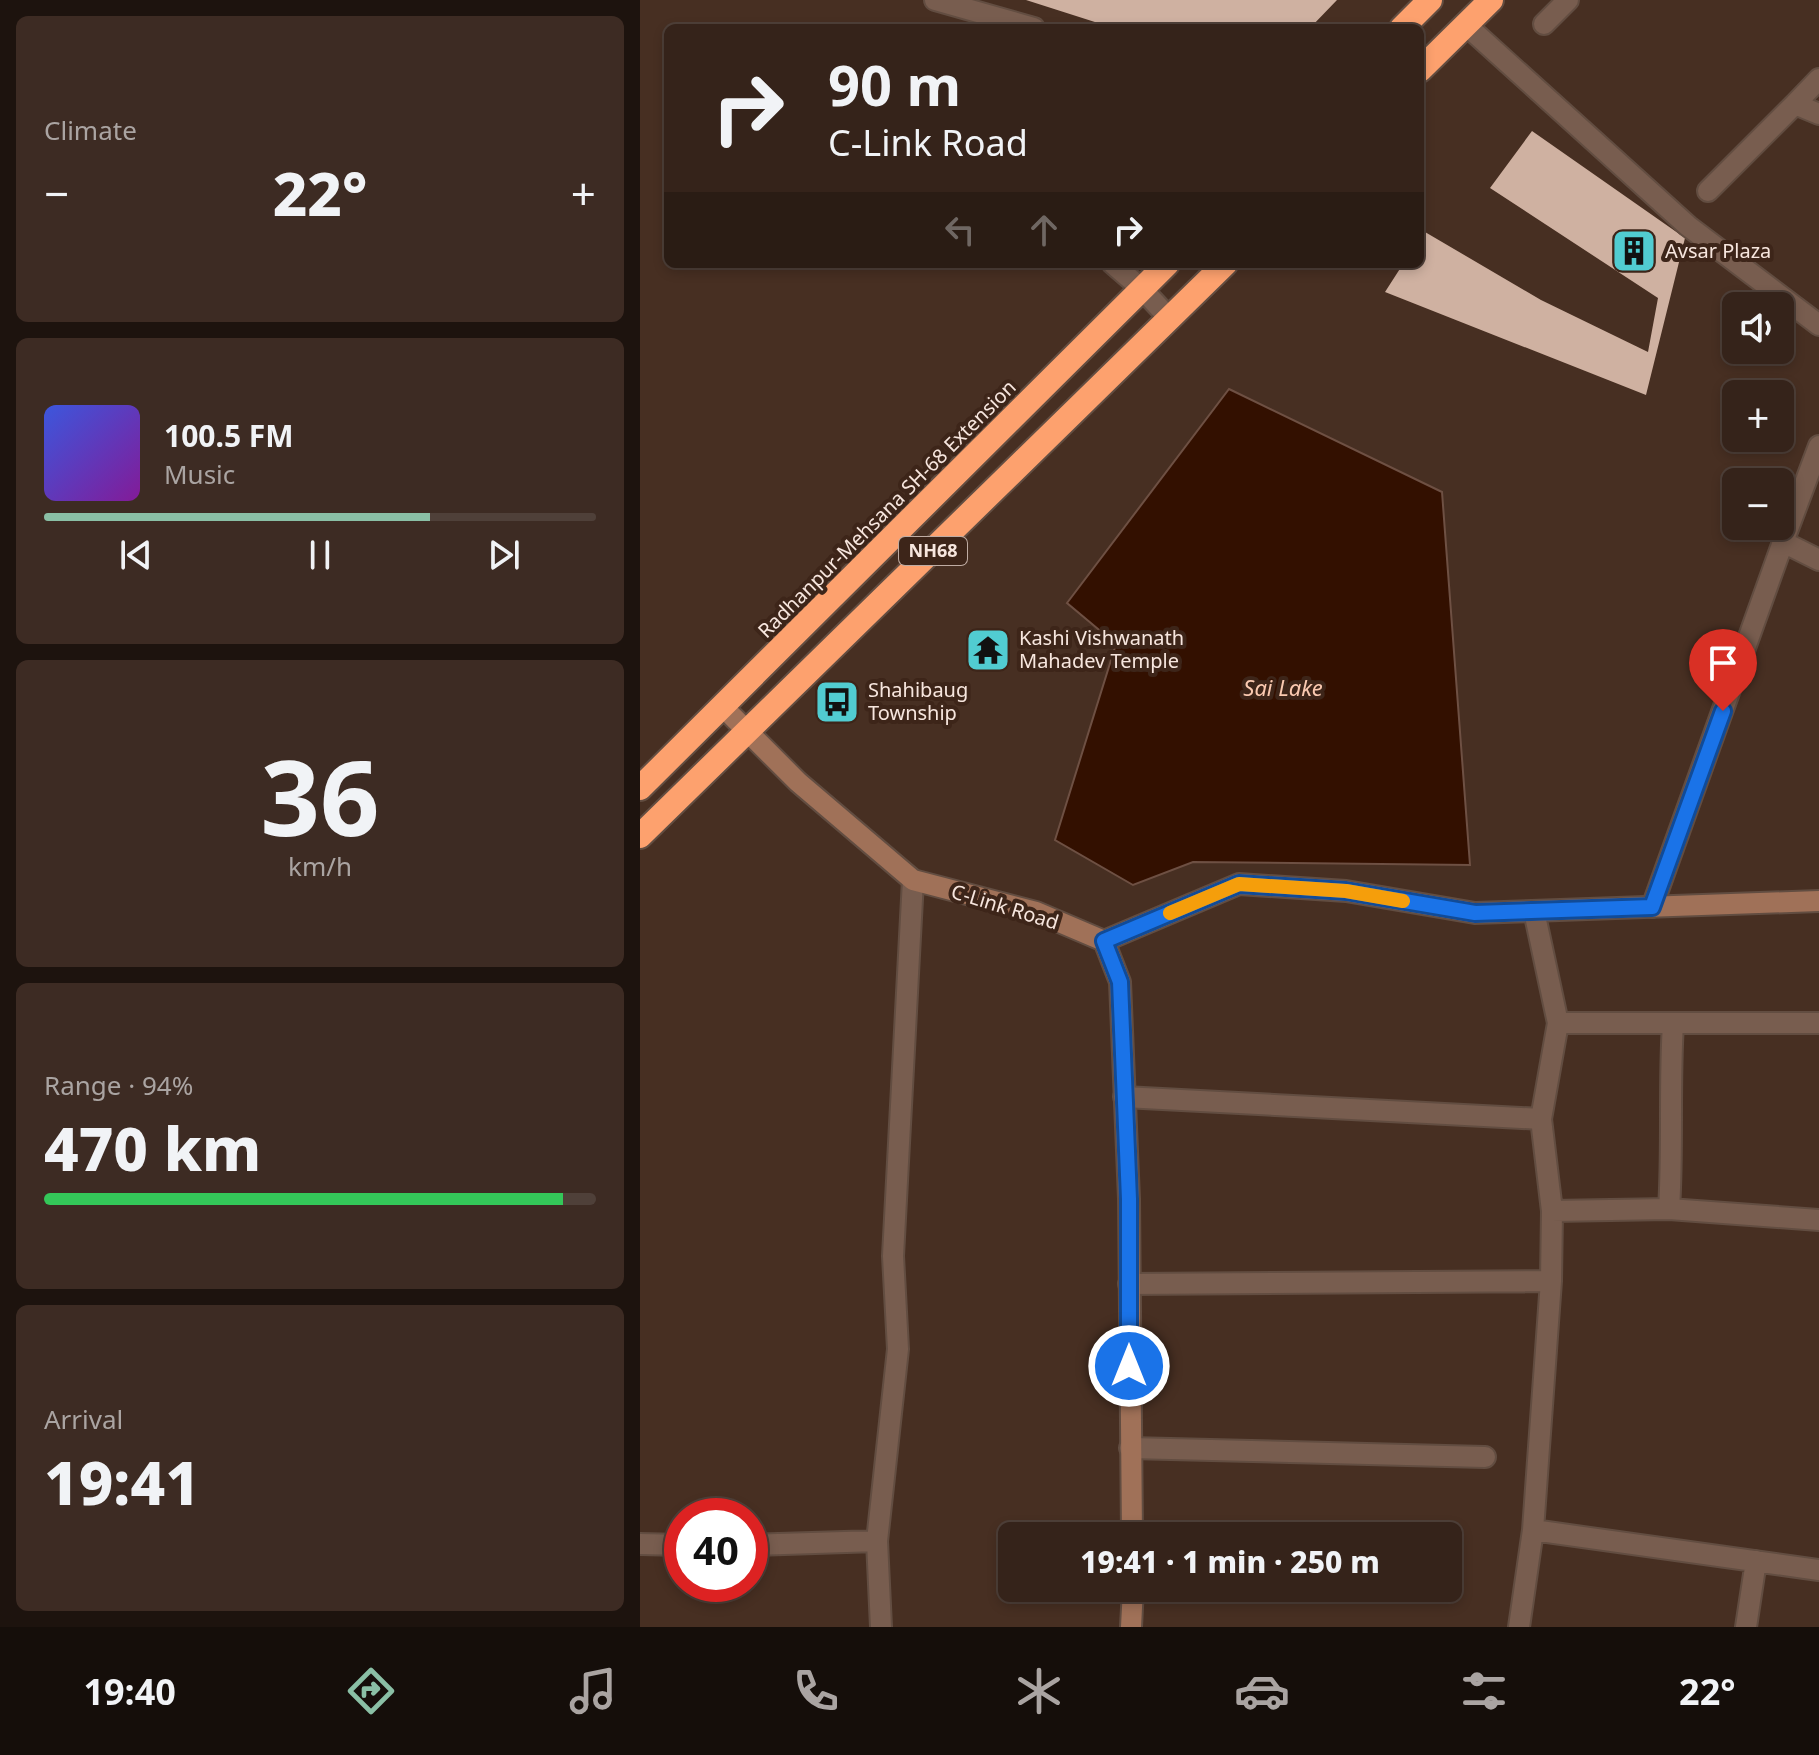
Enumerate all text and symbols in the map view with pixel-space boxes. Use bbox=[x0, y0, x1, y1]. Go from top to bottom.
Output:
text: 90 m bbox=[828, 46, 961, 122]
icon: right bbox=[696, 56, 800, 160]
text: Climate bbox=[44, 112, 137, 148]
text: C-Link Road bbox=[828, 118, 1028, 167]
text: 22° bbox=[273, 152, 367, 234]
text: − bbox=[44, 163, 69, 223]
text: + bbox=[571, 163, 596, 223]
icon: left bbox=[938, 208, 982, 252]
icon: ahead bbox=[1022, 208, 1066, 252]
icon: right bbox=[1106, 208, 1150, 252]
building icon: Avsar Plaza bbox=[1610, 227, 1658, 275]
place label: Avsar Plaza bbox=[1665, 237, 1771, 264]
map controls bbox=[1722, 292, 1794, 540]
button: sound bbox=[1722, 292, 1794, 364]
street label: Radhanpur-Mehsana SH-68 Extension bbox=[752, 374, 1022, 644]
button: + bbox=[1722, 380, 1794, 452]
text: 100.5 FM bbox=[164, 415, 294, 456]
text: Music bbox=[164, 456, 235, 492]
button: − bbox=[1722, 468, 1794, 540]
icon: previous bbox=[114, 533, 158, 577]
icon: pause bbox=[298, 533, 342, 577]
icon: next bbox=[482, 533, 526, 577]
road number: NH68 bbox=[899, 537, 967, 565]
place label: Kashi Vishwanath Mahadev Temple bbox=[1019, 624, 1184, 674]
temple icon: Kashi Vishwanath Mahadev Temple bbox=[964, 626, 1012, 674]
pin bbox=[1689, 629, 1757, 711]
icon: arrive bbox=[1701, 641, 1745, 685]
water label: Sai Lake bbox=[1243, 672, 1323, 702]
place label: Shahibaug Township bbox=[868, 676, 968, 726]
bus stop icon: Shahibaug Township bbox=[813, 678, 861, 726]
text: 36 bbox=[261, 725, 379, 866]
text: km/h bbox=[288, 848, 352, 884]
street label: C-Link Road bbox=[948, 877, 1062, 936]
text: Range · 94% bbox=[44, 1067, 193, 1103]
text: 470 km bbox=[44, 1107, 261, 1189]
position arrow bbox=[1087, 1324, 1171, 1408]
text: Arrival bbox=[44, 1401, 123, 1437]
text: 19:41 bbox=[44, 1441, 200, 1523]
speed limit sign: 40 bbox=[664, 1498, 768, 1602]
text: 19:41 · 1 min · 250 m bbox=[1080, 1541, 1380, 1582]
icon: directions bbox=[343, 1663, 399, 1719]
icon: music bbox=[565, 1663, 621, 1719]
icon: phone bbox=[788, 1663, 844, 1719]
icon: climate bbox=[1011, 1663, 1067, 1719]
icon: car bbox=[1234, 1663, 1290, 1719]
icon: filters bbox=[1456, 1663, 1512, 1719]
text: 19:40 bbox=[83, 1667, 176, 1716]
text: 22° bbox=[1679, 1667, 1736, 1716]

